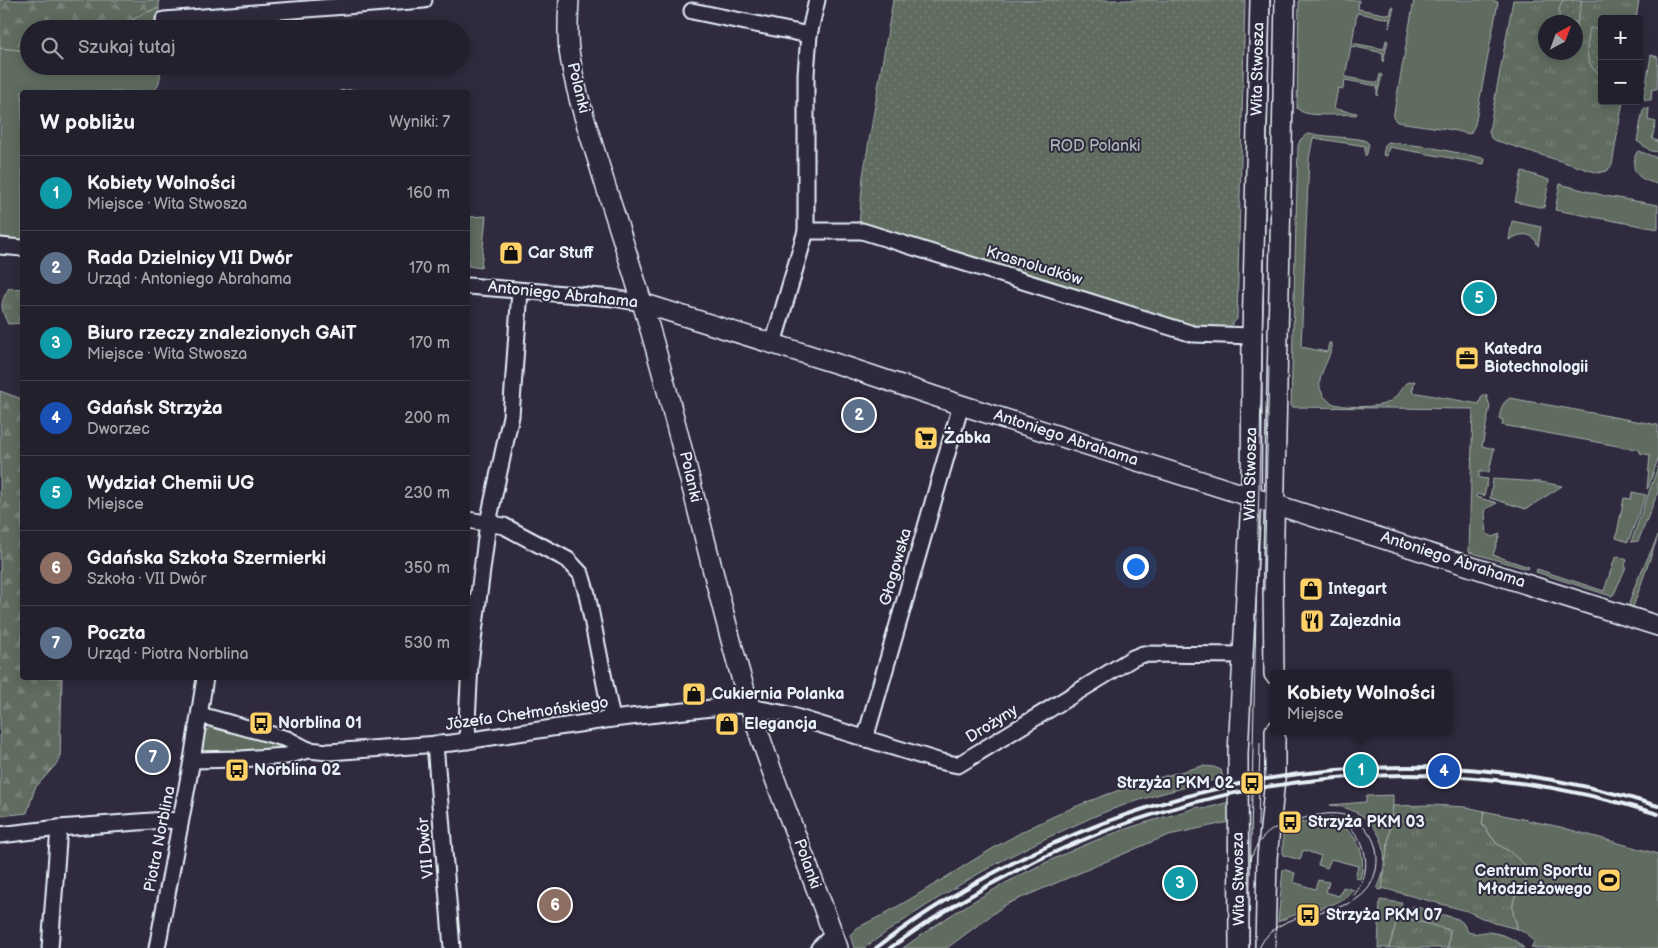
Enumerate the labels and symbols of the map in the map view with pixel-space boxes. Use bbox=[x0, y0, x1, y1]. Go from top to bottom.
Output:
north arrow bbox=[1538, 15, 1583, 60]
street label: Wita Stwosza bbox=[1248, 22, 1268, 116]
street label: Polanki bbox=[563, 61, 593, 115]
park label: ROD Polanki bbox=[1049, 137, 1141, 156]
shop icon: Car Stuff bbox=[498, 240, 524, 266]
street label: Krasnoludków bbox=[983, 242, 1085, 290]
place label: Car Stuff bbox=[528, 244, 594, 263]
street label: Antoniego Abrahama bbox=[487, 278, 639, 312]
pin: 5 bbox=[1463, 279, 1495, 317]
place label: Katedra Biotechnologii bbox=[1484, 340, 1588, 377]
office icon: Katedra Biotechnologii bbox=[1454, 345, 1480, 371]
pin: 2 bbox=[843, 396, 875, 434]
street label: Antoniego Abrahama bbox=[991, 406, 1141, 470]
supermarket icon: Żabka bbox=[913, 425, 939, 451]
place label: Żabka bbox=[944, 426, 991, 448]
street label: Wita Stwosza bbox=[1241, 427, 1261, 521]
street label: Polanki bbox=[675, 450, 705, 504]
street label: Głogowska bbox=[876, 526, 916, 608]
street label: Antoniego Abrahama bbox=[1378, 528, 1528, 592]
your location bbox=[1123, 554, 1149, 580]
shop icon: Integart bbox=[1298, 576, 1324, 602]
place label: Integart bbox=[1328, 580, 1388, 599]
restaurant icon: Zajezdnia bbox=[1299, 608, 1325, 634]
place label: Zajezdnia bbox=[1330, 612, 1401, 631]
shop icon: Cukiernia Polanka bbox=[681, 681, 707, 707]
place label: Cukiernia Polanka bbox=[712, 685, 844, 704]
street label: Józefa Chełmońskiego bbox=[444, 693, 610, 735]
street label: Drożyny bbox=[963, 700, 1022, 747]
bus stop icon: Norblina 01 bbox=[248, 710, 274, 736]
shop icon: Elegancja bbox=[714, 711, 740, 737]
place label: Norblina 01 bbox=[278, 714, 362, 733]
place label: Elegancja bbox=[744, 715, 817, 734]
pin: 7 bbox=[137, 738, 169, 776]
pin: 1 bbox=[1345, 751, 1377, 789]
pin: 4 bbox=[1428, 752, 1460, 790]
bus stop icon: Norblina 02 bbox=[224, 757, 250, 783]
place label: Norblina 02 bbox=[254, 761, 341, 780]
bus stop icon: Strzyża PKM 02 bbox=[1239, 770, 1265, 796]
place label: Strzyża PKM 02 bbox=[1117, 774, 1234, 793]
street label: Piotra Norblina bbox=[140, 784, 180, 894]
bus stop icon: Strzyża PKM 03 bbox=[1277, 809, 1303, 835]
place label: Strzyża PKM 03 bbox=[1308, 813, 1425, 832]
street label: VII Dwór bbox=[414, 816, 438, 879]
street label: Wita Stwosza bbox=[1229, 832, 1249, 926]
street label: Polanki bbox=[789, 836, 825, 892]
place label: Centrum Sportu Młodzieżowego bbox=[1475, 862, 1592, 899]
pin: 3 bbox=[1164, 864, 1196, 902]
sports icon: Centrum Sportu Młodzieżowego bbox=[1596, 867, 1622, 893]
pin: 6 bbox=[539, 886, 571, 924]
bus stop icon: Strzyża PKM 07 bbox=[1295, 902, 1321, 928]
place label: Strzyża PKM 07 bbox=[1326, 906, 1442, 925]

